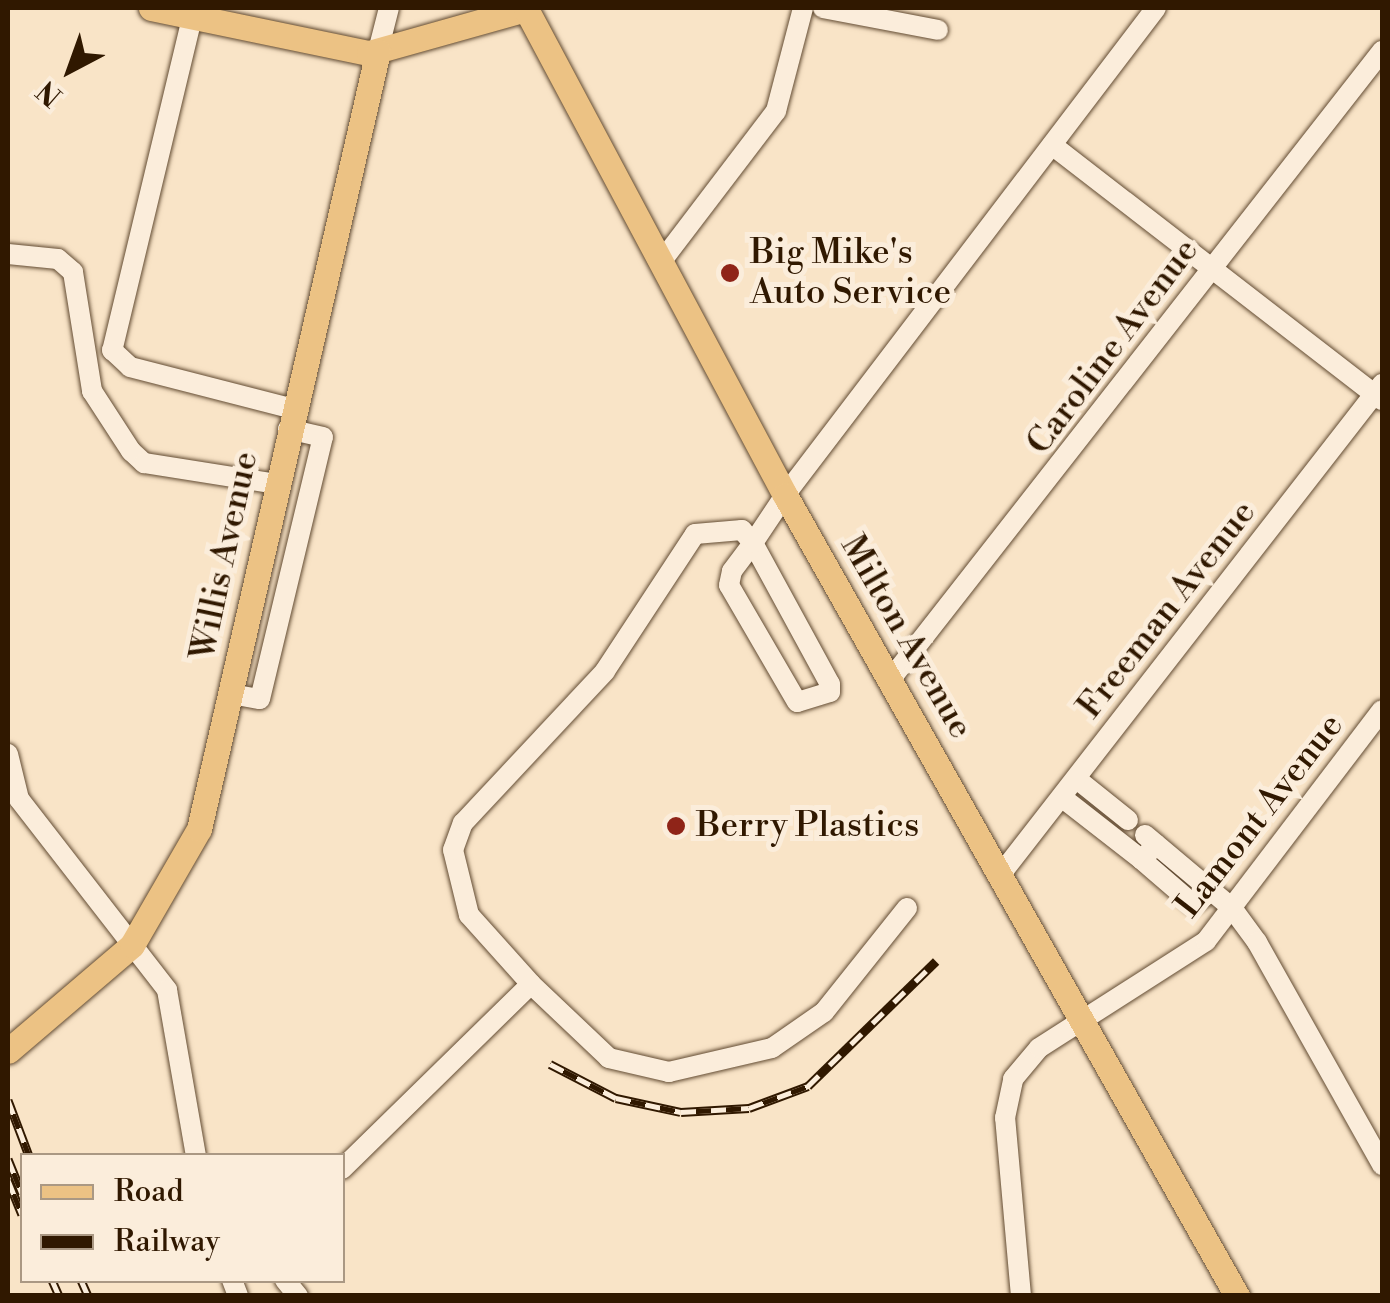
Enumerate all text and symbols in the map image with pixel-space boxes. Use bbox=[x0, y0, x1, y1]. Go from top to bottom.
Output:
north arrow bbox=[20, 20, 120, 120]
text: N bbox=[30, 73, 70, 113]
street label: Caroline Avenue bbox=[1018, 231, 1208, 463]
place label: Big Mike's Auto Service bbox=[750, 232, 951, 314]
marker: Big Mike's Auto Service bbox=[719, 262, 741, 284]
street label: Willis Avenue bbox=[182, 448, 268, 664]
street label: Freeman Avenue bbox=[1069, 493, 1265, 727]
street label: Milton Avenue bbox=[831, 528, 981, 746]
street label: Lamont Avenue bbox=[1167, 706, 1353, 926]
place label: Berry Plastics bbox=[696, 805, 919, 847]
marker: Berry Plastics bbox=[665, 815, 687, 837]
legend bbox=[20, 1153, 345, 1283]
text: Road bbox=[114, 1173, 184, 1211]
text: Railway bbox=[114, 1223, 220, 1261]

